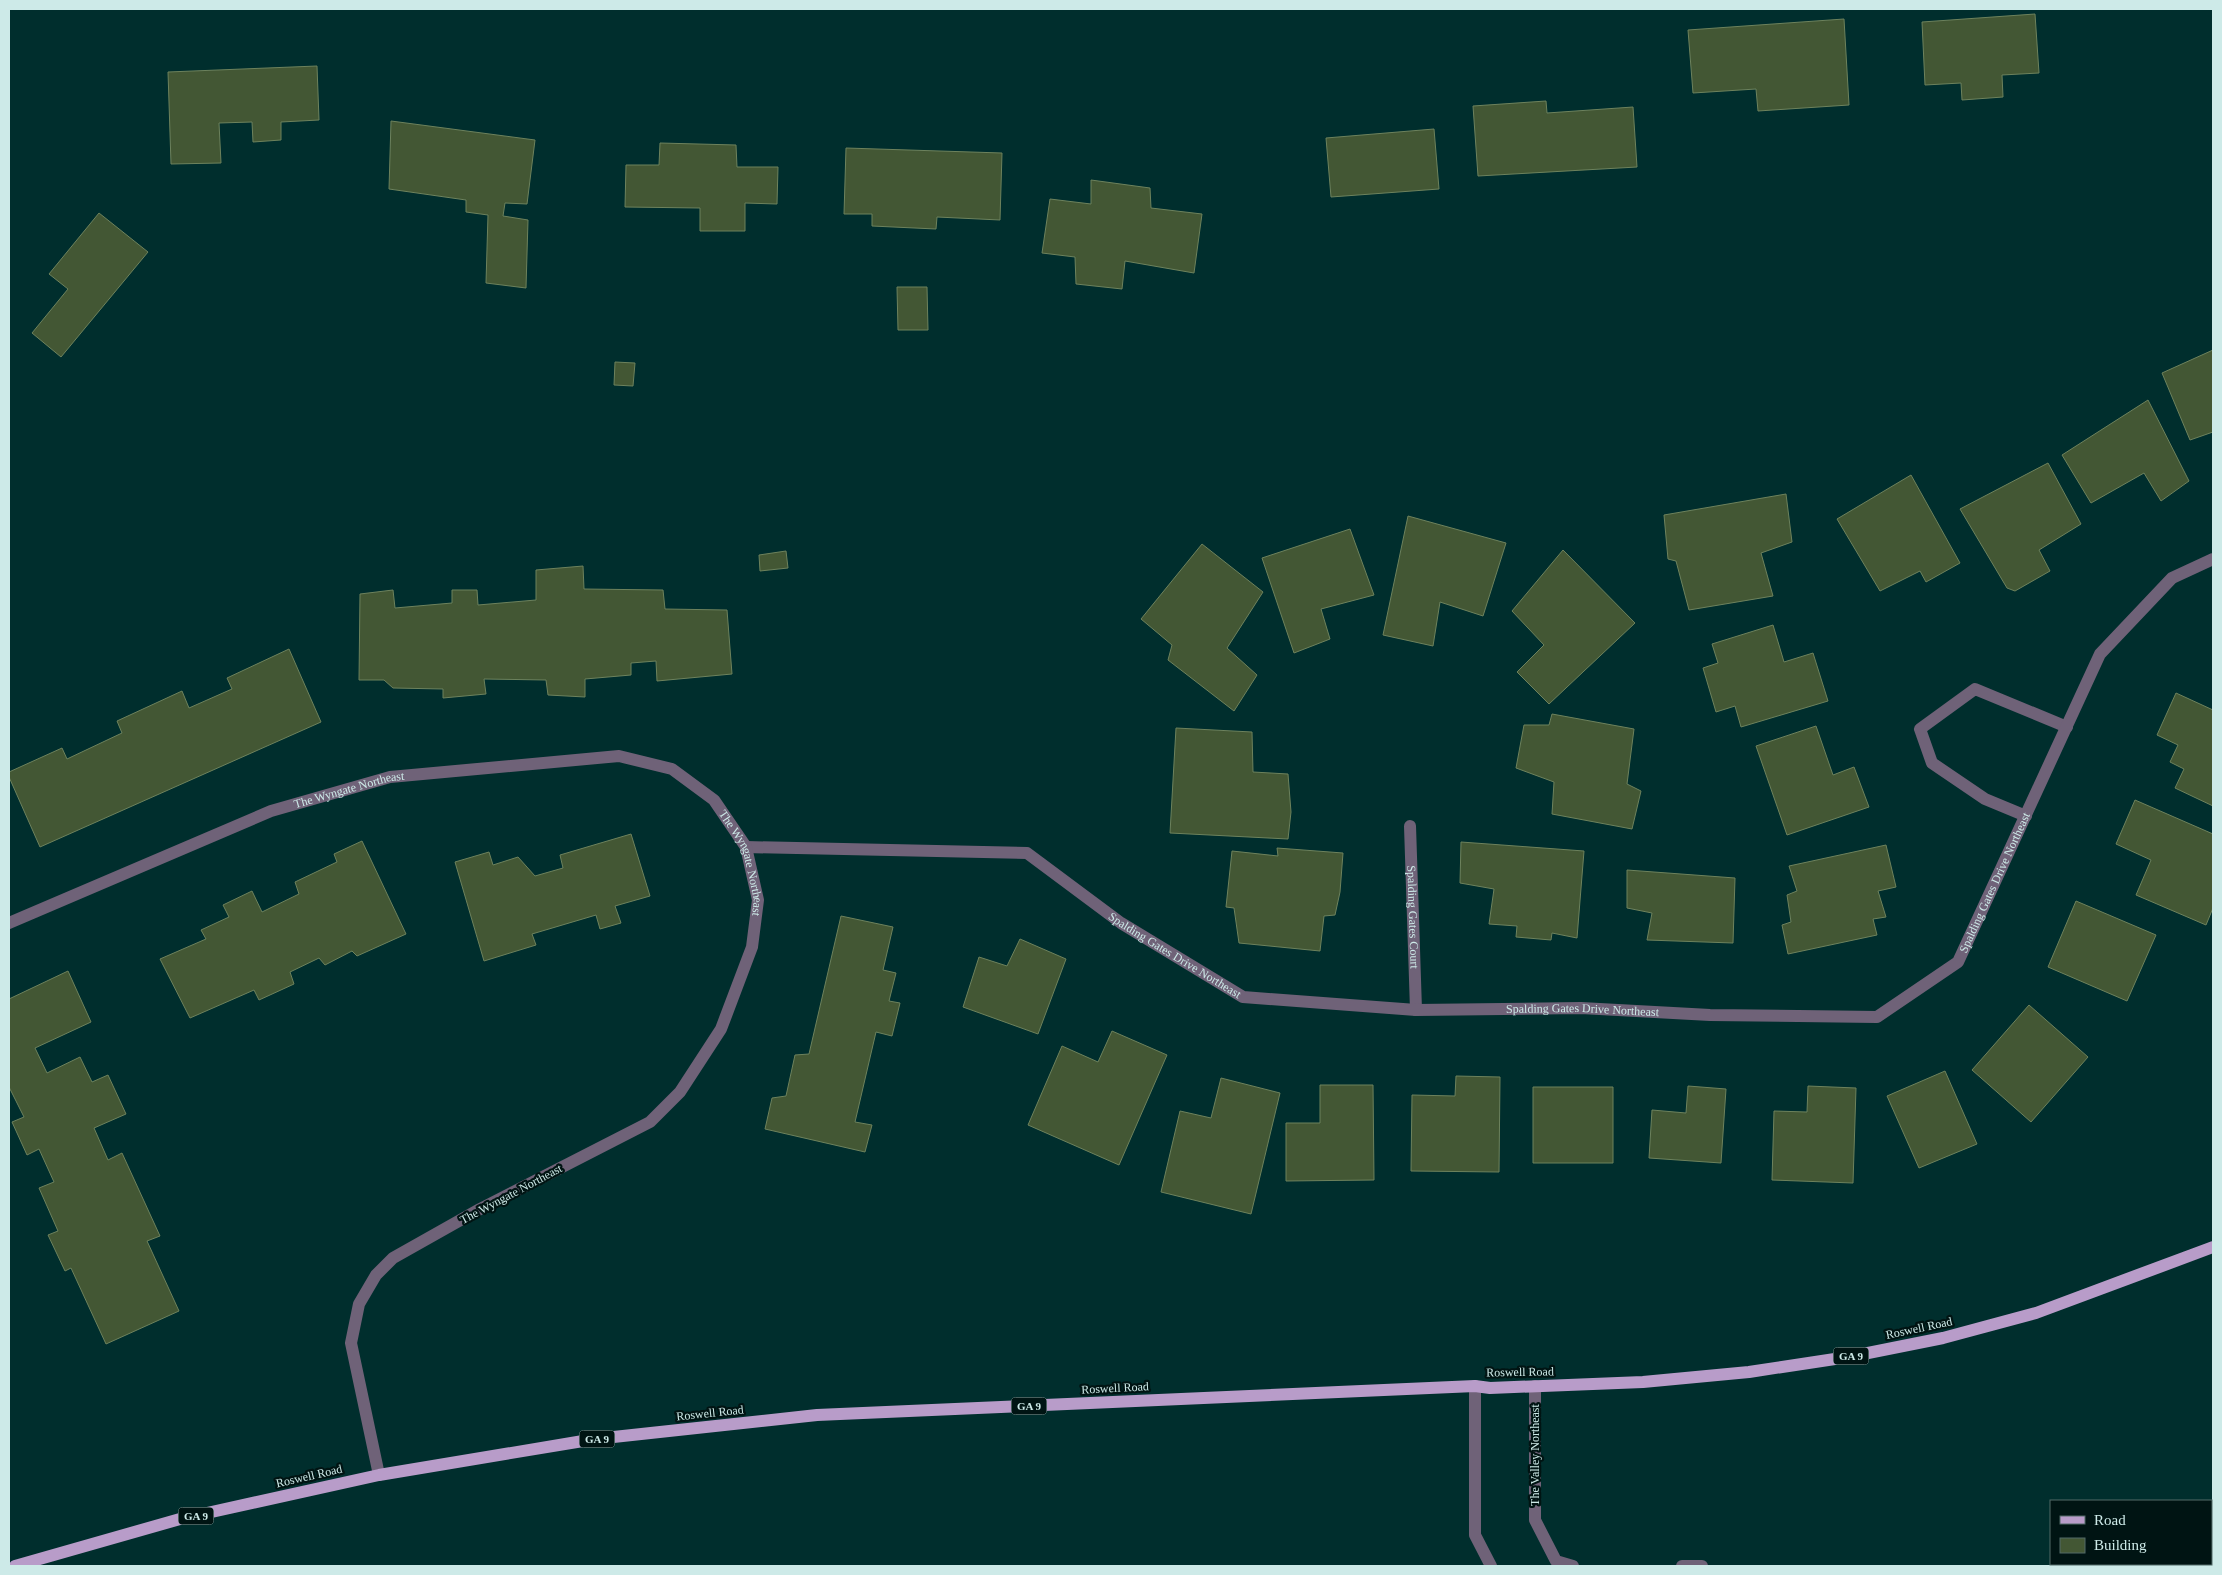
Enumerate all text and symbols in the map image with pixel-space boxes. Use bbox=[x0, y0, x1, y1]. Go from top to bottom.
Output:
street label: The Wyngate Northeast bbox=[292, 769, 405, 811]
street label: The Wyngate Northeast bbox=[716, 807, 765, 918]
street label: Spalding Gates Drive Northeast bbox=[1956, 810, 2033, 955]
street label: Spalding Gates Court bbox=[1404, 865, 1422, 970]
street label: Spalding Gates Drive Northeast bbox=[1106, 909, 1244, 1002]
street label: Spalding Gates Drive Northeast bbox=[1506, 1001, 1660, 1019]
street label: The Wyngate Northeast bbox=[458, 1161, 565, 1227]
street label: Roswell Road bbox=[1884, 1314, 1954, 1342]
road number: GA 9 bbox=[1834, 1348, 1868, 1364]
street label: Roswell Road bbox=[1486, 1364, 1554, 1380]
street label: Roswell Road bbox=[1081, 1379, 1149, 1397]
road number: GA 9 bbox=[1012, 1398, 1046, 1414]
street label: Roswell Road bbox=[676, 1403, 744, 1423]
street label: The Valley Northeast bbox=[1528, 1403, 1542, 1506]
road number: GA 9 bbox=[580, 1430, 614, 1448]
street label: Roswell Road bbox=[274, 1462, 344, 1490]
legend bbox=[2050, 1500, 2212, 1565]
road number: GA 9 bbox=[178, 1508, 214, 1524]
text: Road bbox=[2094, 1512, 2126, 1528]
text: Building bbox=[2094, 1537, 2147, 1553]

